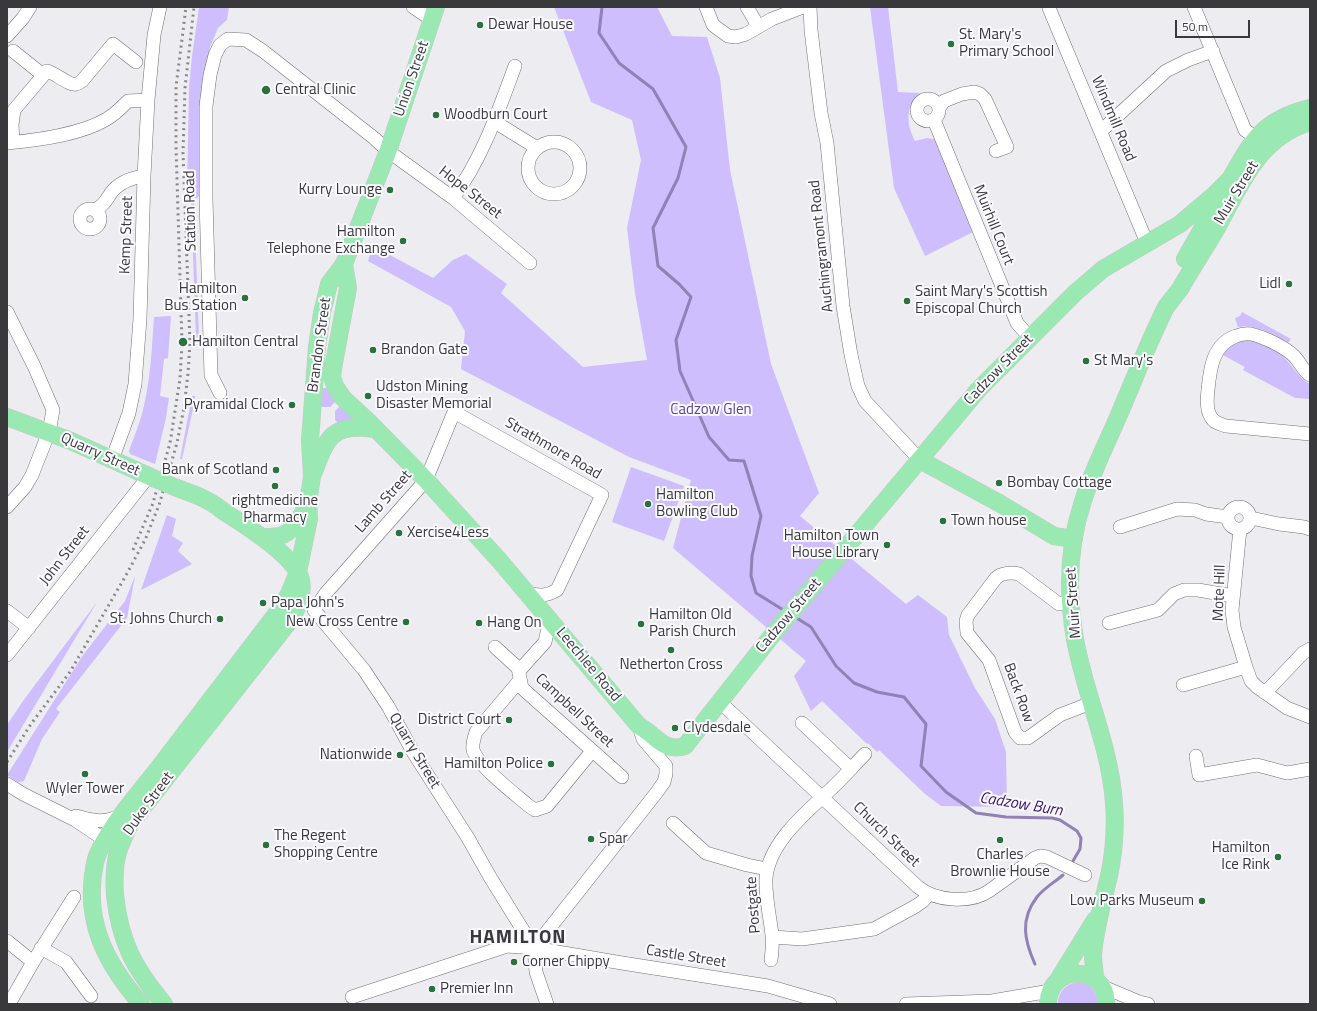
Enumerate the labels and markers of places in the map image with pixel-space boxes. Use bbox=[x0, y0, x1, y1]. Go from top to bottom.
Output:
place label: Dewar House bbox=[488, 16, 573, 34]
marker: Dewar House bbox=[475, 20, 485, 30]
place label: St. Mary's Primary School bbox=[959, 26, 1054, 61]
marker: St. Mary's Primary School bbox=[946, 39, 956, 49]
place label: Central Clinic bbox=[275, 81, 356, 99]
marker: Central Clinic bbox=[260, 84, 272, 96]
place label: Woodburn Court bbox=[444, 106, 548, 124]
marker: Woodburn Court bbox=[431, 110, 441, 120]
place label: Kurry Lounge bbox=[298, 181, 382, 199]
marker: Kurry Lounge bbox=[385, 185, 395, 195]
place label: Hamilton Telephone Exchange bbox=[267, 223, 395, 258]
marker: Hamilton Telephone Exchange bbox=[398, 236, 408, 246]
place label: Lidl bbox=[1259, 275, 1281, 293]
marker: Lidl bbox=[1284, 279, 1294, 289]
place label: Hamilton Bus Station bbox=[164, 280, 237, 315]
place label: Saint Mary's Scottish Episcopal Church bbox=[915, 283, 1048, 318]
marker: Hamilton Bus Station bbox=[240, 293, 250, 303]
marker: Saint Mary's Scottish Episcopal Church bbox=[902, 296, 912, 306]
place label: Hamilton Central bbox=[192, 333, 298, 351]
marker: Hamilton Central bbox=[177, 336, 189, 348]
place label: Brandon Gate bbox=[381, 341, 468, 359]
marker: Brandon Gate bbox=[368, 345, 378, 355]
place label: St Mary's bbox=[1094, 352, 1153, 370]
marker: St Mary's bbox=[1081, 356, 1091, 366]
place label: Udston Mining Disaster Memorial bbox=[376, 378, 492, 413]
marker: Udston Mining Disaster Memorial bbox=[363, 391, 373, 401]
place label: Pyramidal Clock bbox=[184, 396, 284, 414]
marker: Pyramidal Clock bbox=[287, 400, 297, 410]
place label: Bank of Scotland bbox=[162, 461, 268, 479]
marker: Bank of Scotland bbox=[271, 465, 281, 475]
place label: Bombay Cottage bbox=[1007, 474, 1112, 492]
marker: Bombay Cottage bbox=[994, 478, 1004, 488]
marker: rightmedicine Pharmacy bbox=[270, 481, 280, 491]
place label: Hamilton Bowling Club bbox=[656, 486, 738, 521]
place label: rightmedicine Pharmacy bbox=[232, 492, 318, 527]
marker: Hamilton Bowling Club bbox=[643, 499, 653, 509]
place label: Town house bbox=[951, 512, 1027, 530]
marker: Town house bbox=[938, 516, 948, 526]
place label: Xercise4Less bbox=[407, 524, 489, 542]
place label: Hamilton Town House Library bbox=[784, 527, 879, 562]
marker: Xercise4Less bbox=[394, 528, 404, 538]
marker: Hamilton Town House Library bbox=[882, 540, 892, 550]
place label: Papa John's bbox=[271, 594, 344, 612]
marker: Papa John's bbox=[258, 598, 268, 608]
place label: Hamilton Old Parish Church bbox=[649, 606, 736, 641]
place label: St. Johns Church bbox=[110, 610, 212, 628]
place label: New Cross Centre bbox=[286, 613, 398, 631]
marker: St. Johns Church bbox=[215, 614, 225, 624]
place label: Hang On bbox=[487, 614, 542, 632]
marker: New Cross Centre bbox=[401, 617, 411, 627]
marker: Hang On bbox=[474, 618, 484, 628]
marker: Hamilton Old Parish Church bbox=[636, 619, 646, 629]
marker: Netherton Cross bbox=[666, 645, 676, 655]
place label: Netherton Cross bbox=[619, 656, 723, 674]
place label: District Court bbox=[418, 711, 501, 729]
marker: District Court bbox=[504, 715, 514, 725]
place label: Clydesdale bbox=[683, 719, 751, 737]
marker: Clydesdale bbox=[670, 723, 680, 733]
place label: Nationwide bbox=[320, 746, 392, 764]
marker: Nationwide bbox=[395, 750, 405, 760]
place label: Hamilton Police bbox=[444, 755, 543, 773]
marker: Hamilton Police bbox=[546, 759, 556, 769]
marker: Wyler Tower bbox=[80, 769, 90, 779]
place label: Wyler Tower bbox=[46, 780, 124, 798]
place label: The Regent Shopping Centre bbox=[274, 827, 378, 862]
place label: Spar bbox=[599, 830, 628, 848]
marker: Spar bbox=[586, 834, 596, 844]
marker: Charles Brownlie House bbox=[995, 835, 1005, 845]
place label: Hamilton Ice Rink bbox=[1212, 839, 1270, 874]
marker: The Regent Shopping Centre bbox=[261, 840, 271, 850]
place label: Charles Brownlie House bbox=[950, 846, 1050, 881]
marker: Hamilton Ice Rink bbox=[1273, 852, 1283, 862]
place label: Low Parks Museum bbox=[1070, 892, 1194, 910]
marker: Low Parks Museum bbox=[1197, 896, 1207, 906]
place label: Corner Chippy bbox=[522, 953, 610, 971]
marker: Corner Chippy bbox=[509, 957, 519, 967]
place label: Premier Inn bbox=[440, 980, 513, 998]
marker: Premier Inn bbox=[427, 984, 437, 994]

